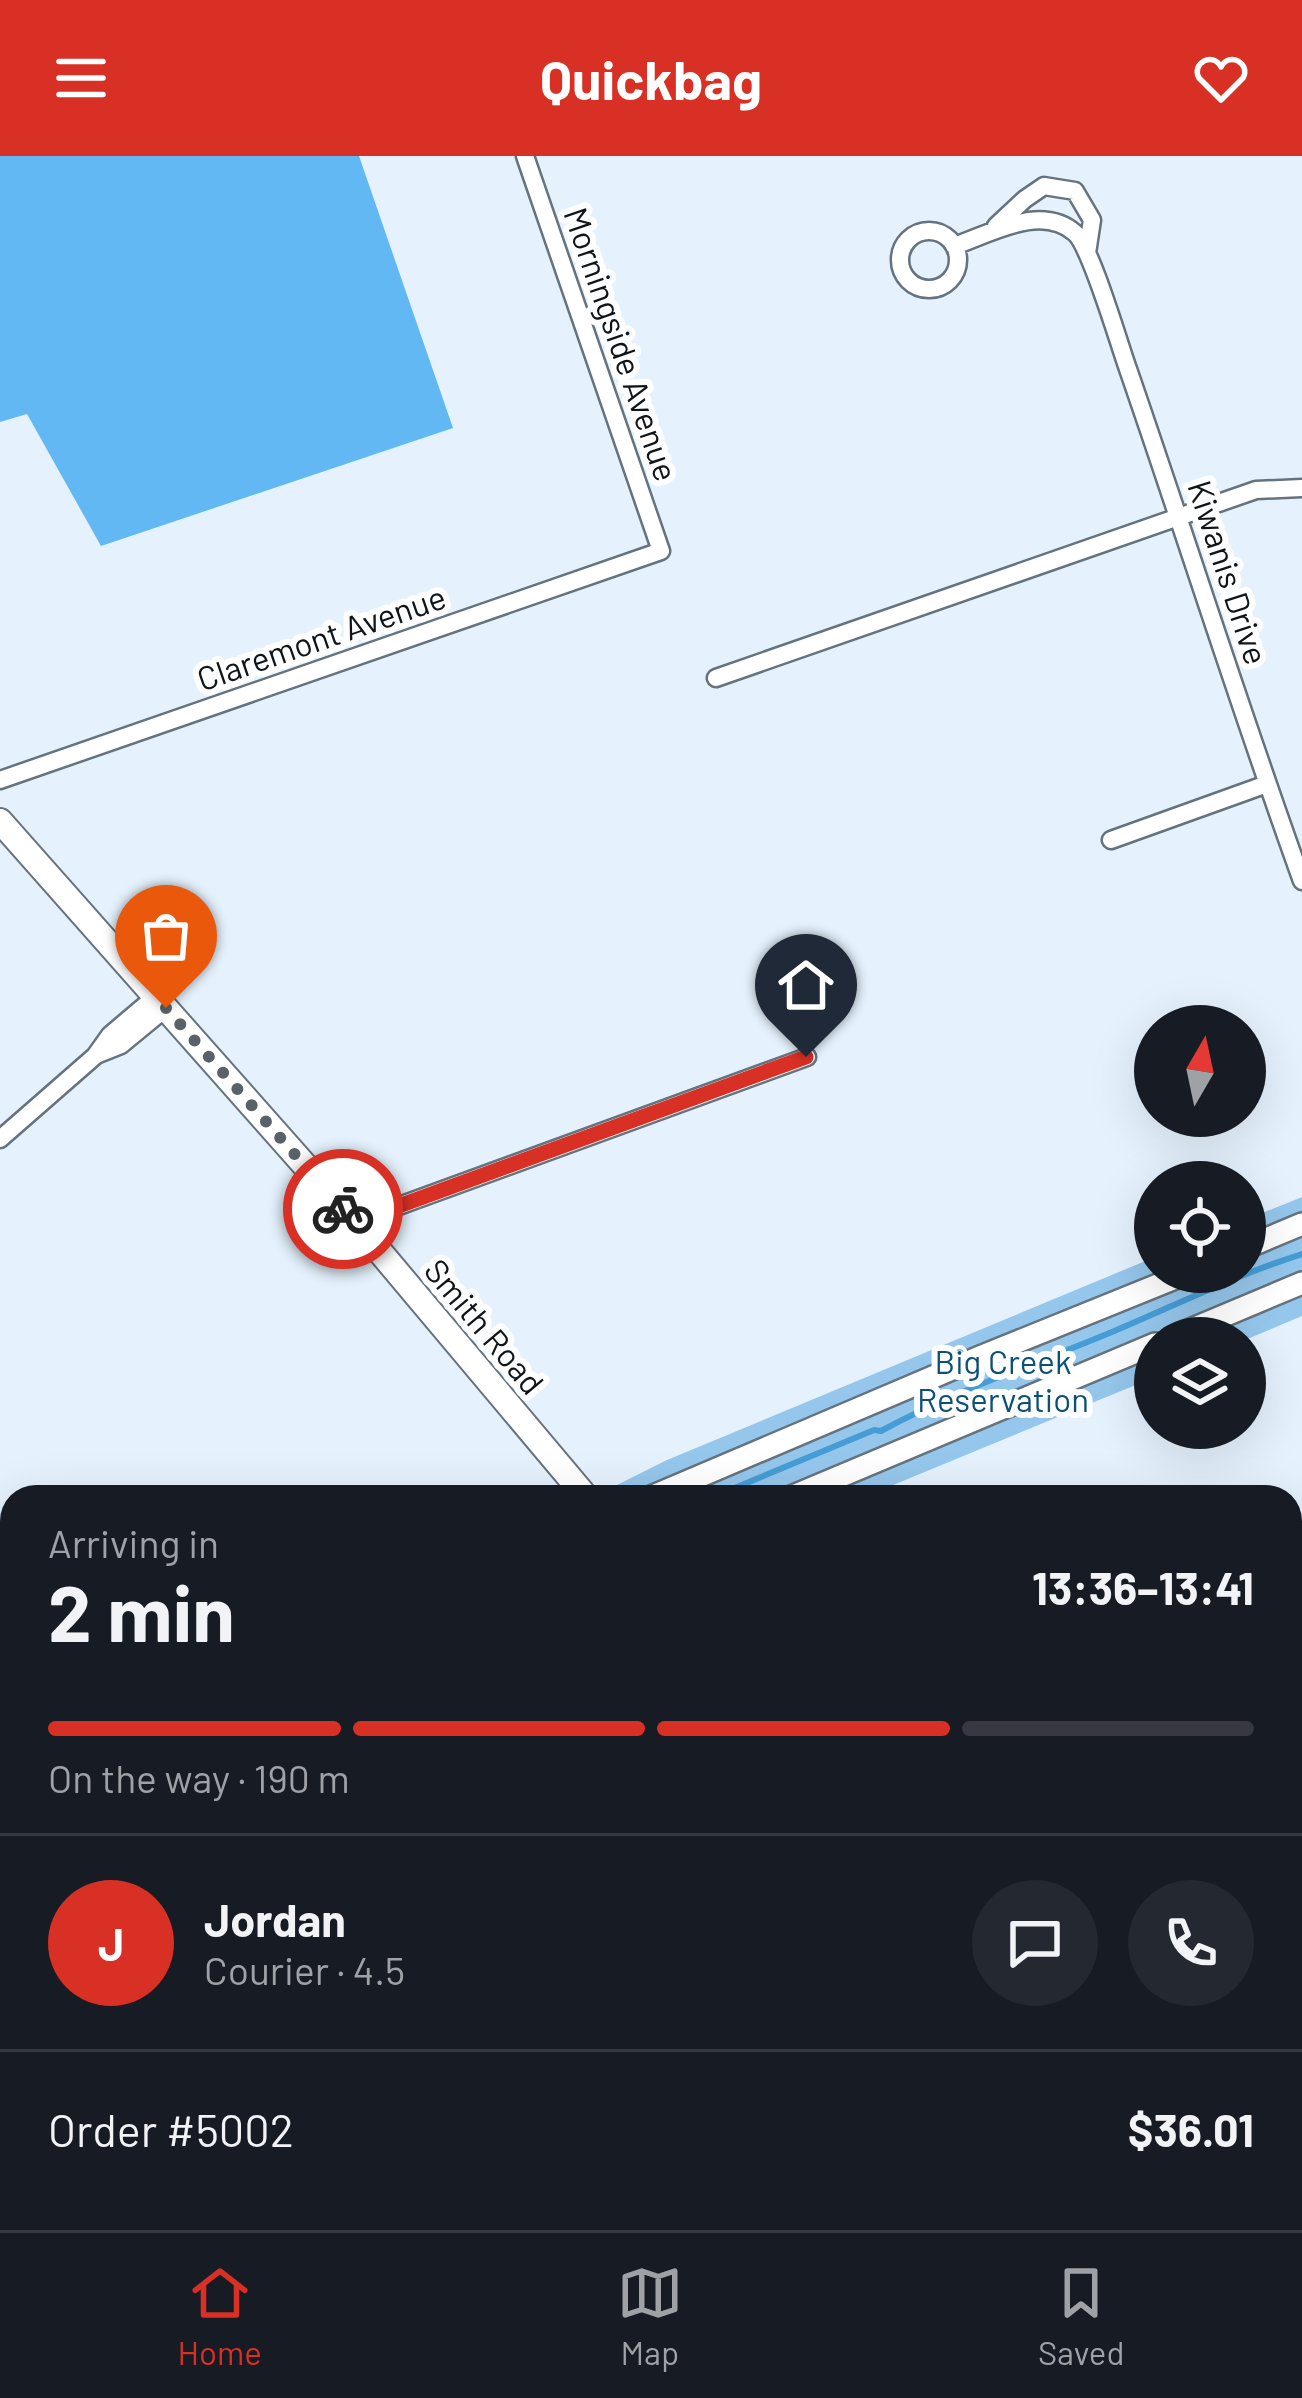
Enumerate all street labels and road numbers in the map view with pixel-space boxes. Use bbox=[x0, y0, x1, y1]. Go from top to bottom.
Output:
street label: Morningside Avenue bbox=[556, 202, 688, 486]
street label: Kiwanis Drive bbox=[1180, 475, 1278, 669]
street label: Claremont Avenue bbox=[191, 576, 451, 698]
street label: Smith Road bbox=[417, 1250, 553, 1402]

